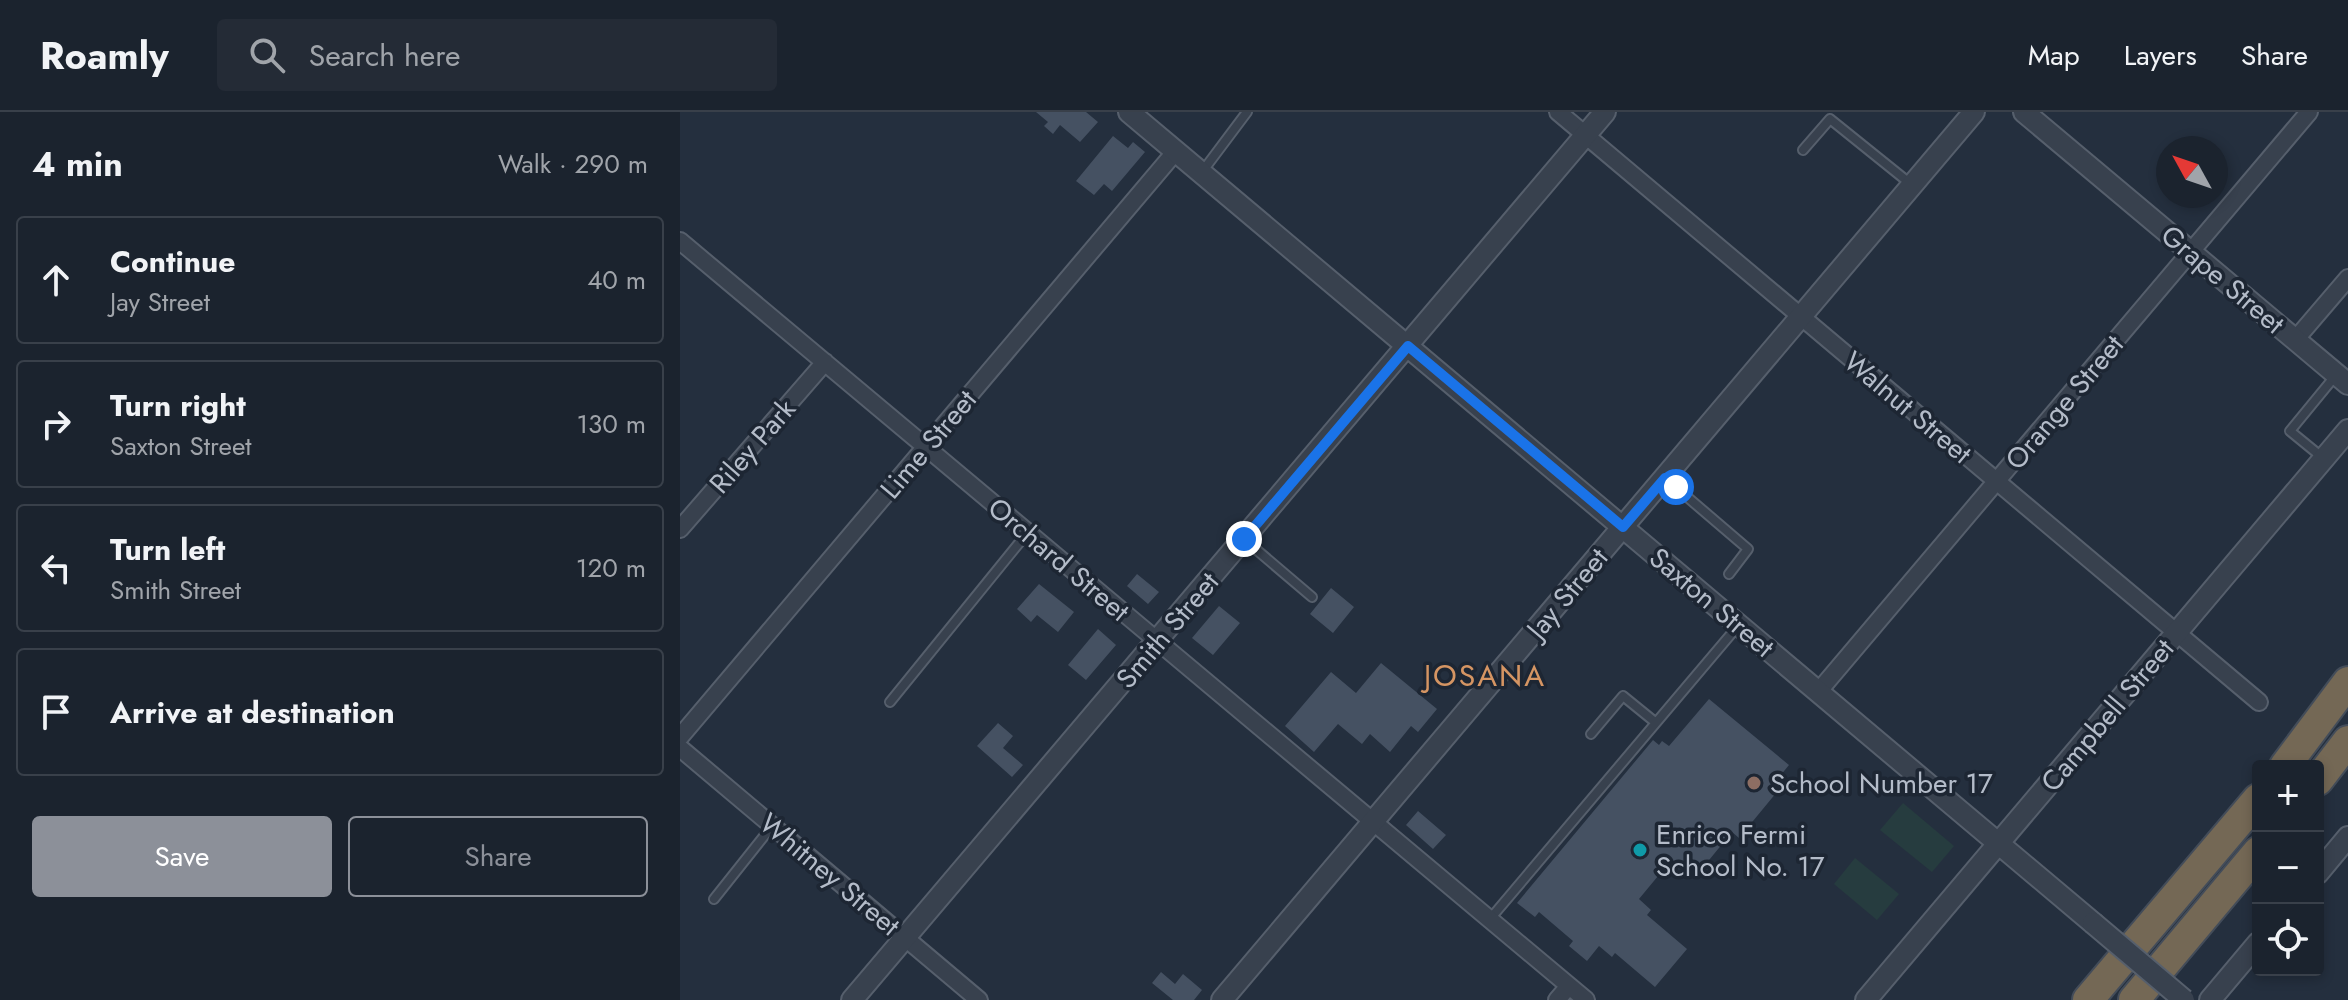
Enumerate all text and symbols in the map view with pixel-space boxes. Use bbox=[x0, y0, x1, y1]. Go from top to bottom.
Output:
search box bbox=[217, 19, 777, 91]
text: Roamly bbox=[40, 28, 169, 83]
icon: search bbox=[245, 33, 289, 77]
text: Search here bbox=[309, 34, 460, 77]
text: Map bbox=[2028, 35, 2080, 76]
text: Layers bbox=[2124, 35, 2197, 76]
text: Share bbox=[2241, 35, 2308, 76]
north arrow bbox=[2156, 136, 2228, 208]
text: 4 min bbox=[32, 140, 123, 189]
text: Walk · 290 m bbox=[498, 145, 648, 183]
street label: Grape Street bbox=[2152, 215, 2294, 344]
text: Continue bbox=[110, 240, 236, 283]
icon: ahead bbox=[34, 258, 78, 302]
text: 40 m bbox=[587, 261, 646, 299]
text: Jay Street bbox=[110, 283, 210, 321]
street label: Orange Street bbox=[1995, 326, 2133, 479]
street label: Walnut Street bbox=[1835, 341, 1981, 473]
street label: Lime Street bbox=[870, 381, 986, 508]
text: Turn right bbox=[110, 384, 246, 427]
street label: Riley Park bbox=[700, 389, 806, 503]
icon: right bbox=[34, 402, 78, 446]
text: 130 m bbox=[576, 405, 646, 443]
text: Saxton Street bbox=[110, 427, 252, 465]
route start bbox=[1658, 469, 1694, 505]
street label: Orchard Street bbox=[979, 488, 1139, 631]
route end bbox=[1226, 521, 1262, 557]
text: Turn left bbox=[110, 528, 225, 571]
street label: Saxton Street bbox=[1640, 538, 1783, 667]
street label: Jay Street bbox=[1515, 539, 1618, 651]
icon: left bbox=[34, 546, 78, 590]
text: 120 m bbox=[576, 549, 646, 587]
street label: Smith Street bbox=[1106, 563, 1229, 698]
text: Smith Street bbox=[110, 571, 241, 609]
street label: Campbell Street bbox=[2031, 630, 2184, 801]
district label: JOSANA bbox=[1420, 654, 1546, 697]
icon: arrive bbox=[34, 690, 78, 734]
text: Arrive at destination bbox=[110, 691, 395, 734]
map controls bbox=[2252, 760, 2324, 976]
button: + bbox=[2252, 760, 2324, 832]
place label: School Number 17 bbox=[1770, 763, 1993, 804]
marker: School Number 17 bbox=[1745, 774, 1763, 792]
street label: Whitney Street bbox=[750, 803, 909, 946]
place label: Enrico Fermi School No. 17 bbox=[1656, 814, 1825, 887]
button: Save bbox=[32, 816, 332, 897]
button: Share bbox=[348, 816, 648, 897]
button: − bbox=[2252, 832, 2324, 904]
marker: Enrico Fermi School No. 17 bbox=[1631, 841, 1649, 859]
button: locate bbox=[2252, 904, 2324, 976]

